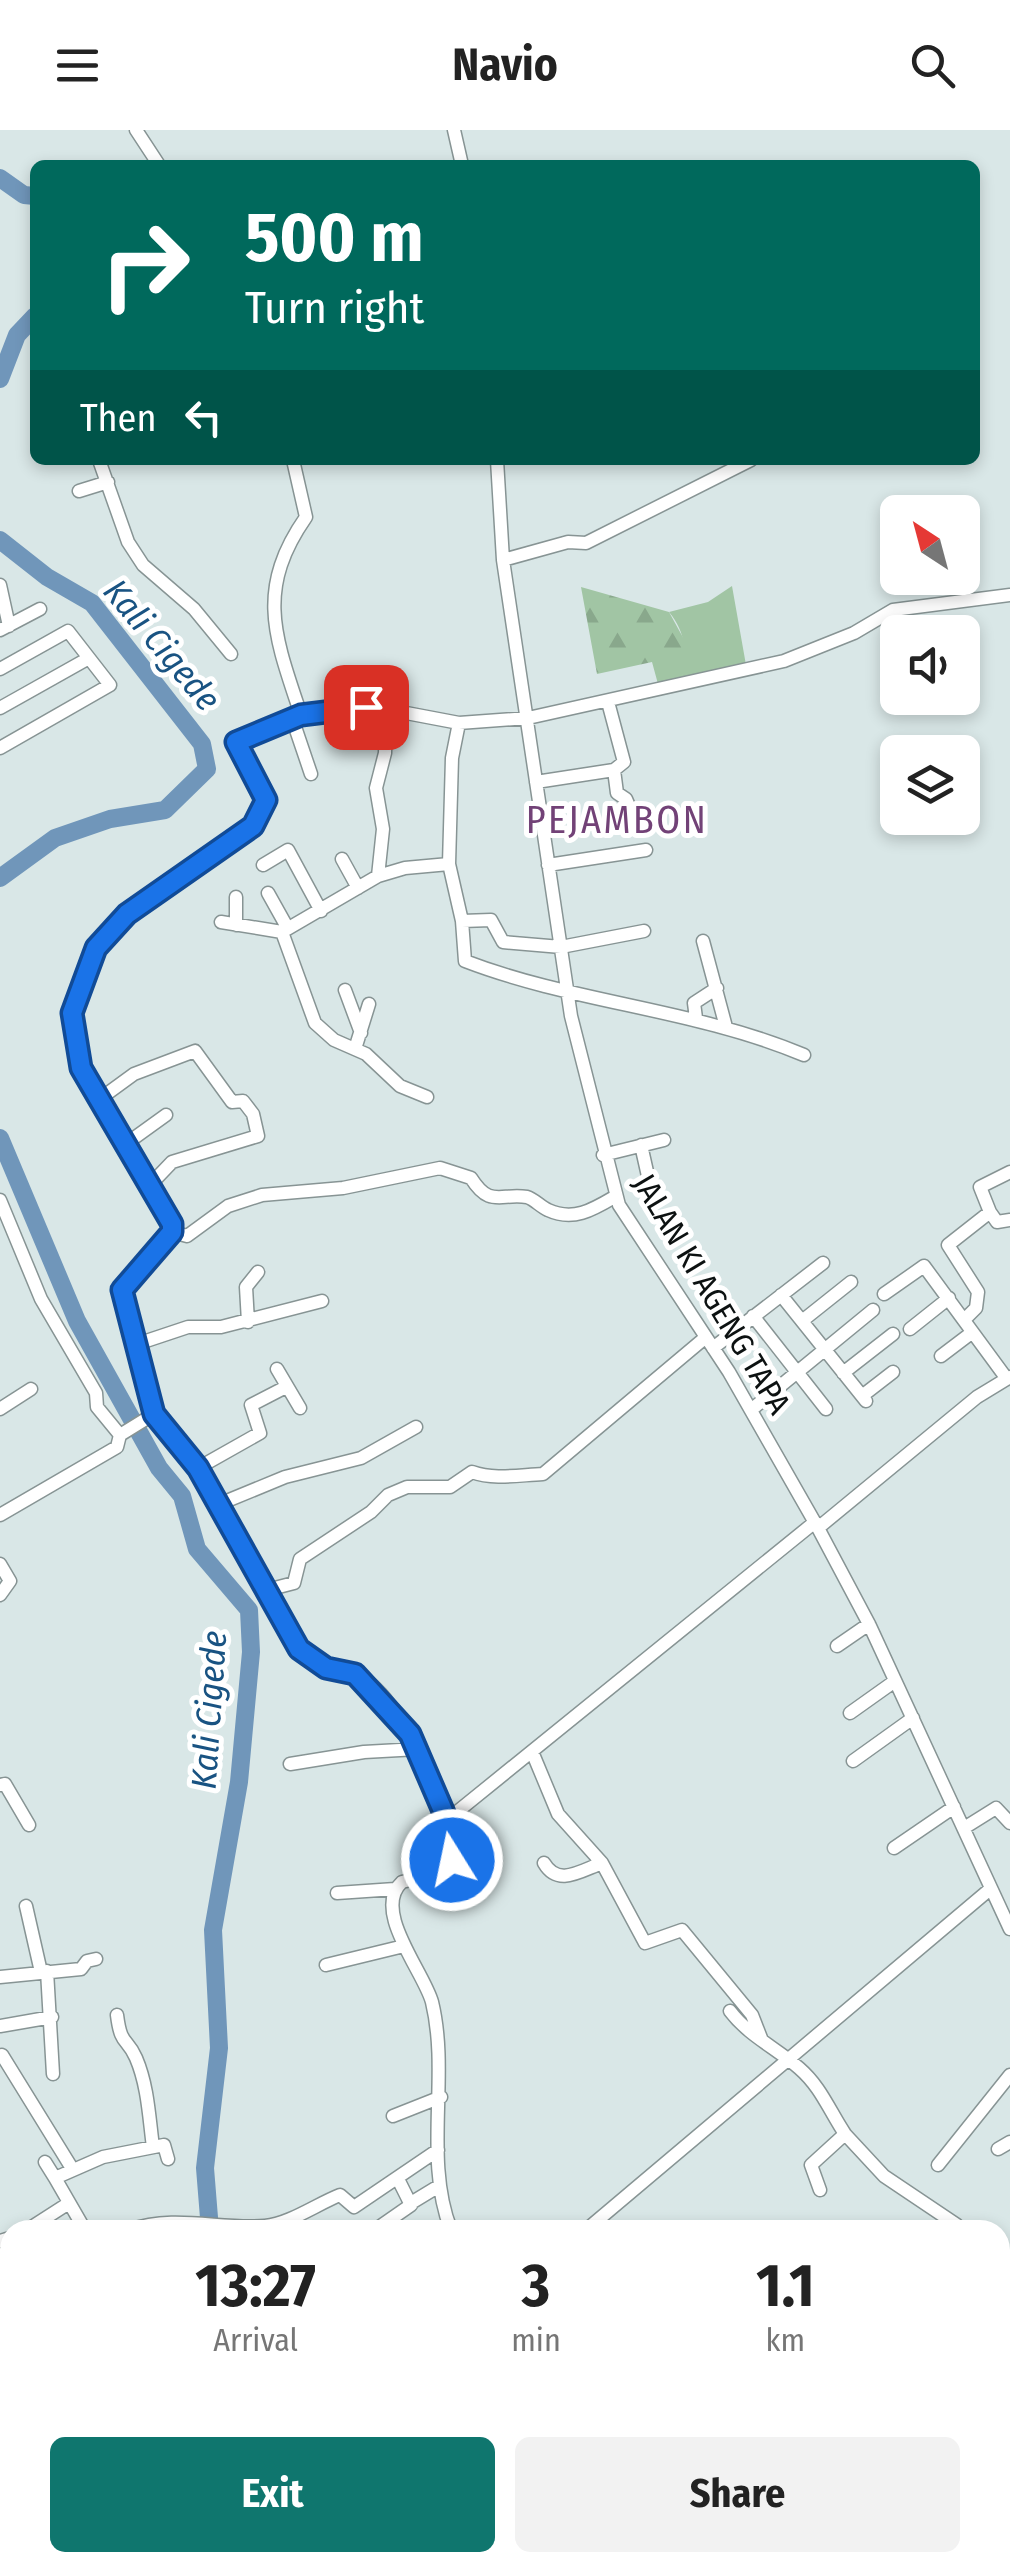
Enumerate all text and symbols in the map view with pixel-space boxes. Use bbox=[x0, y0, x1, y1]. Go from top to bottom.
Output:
icon: menu bbox=[50, 38, 105, 93]
text: Navio bbox=[452, 38, 558, 92]
icon: search bbox=[905, 38, 960, 93]
text: 500 m bbox=[245, 196, 424, 280]
icon: right bbox=[80, 200, 210, 330]
text: Turn right bbox=[245, 281, 424, 335]
icon: left bbox=[176, 390, 231, 445]
text: Then bbox=[80, 395, 156, 441]
north arrow bbox=[880, 495, 980, 595]
map controls bbox=[880, 495, 980, 835]
water label: Kali Cigede bbox=[95, 571, 229, 719]
button: sound bbox=[880, 615, 980, 715]
pin bbox=[324, 665, 409, 750]
icon: arrive bbox=[339, 680, 394, 735]
button: layers bbox=[880, 735, 980, 835]
district label: PEJAMBON bbox=[526, 797, 708, 843]
street label: JALAN KI AGENG TAPA bbox=[625, 1167, 799, 1421]
water label: Kali Cigede bbox=[183, 1629, 235, 1791]
position arrow bbox=[400, 1808, 504, 1912]
text: 13:27 bbox=[195, 2250, 316, 2322]
text: 3 bbox=[522, 2250, 550, 2322]
text: 1.1 bbox=[756, 2250, 815, 2322]
text: Arrival bbox=[213, 2321, 298, 2359]
text: min bbox=[511, 2321, 561, 2359]
text: km bbox=[766, 2321, 805, 2359]
button: Exit bbox=[50, 2437, 495, 2552]
button: Share bbox=[515, 2437, 960, 2552]

